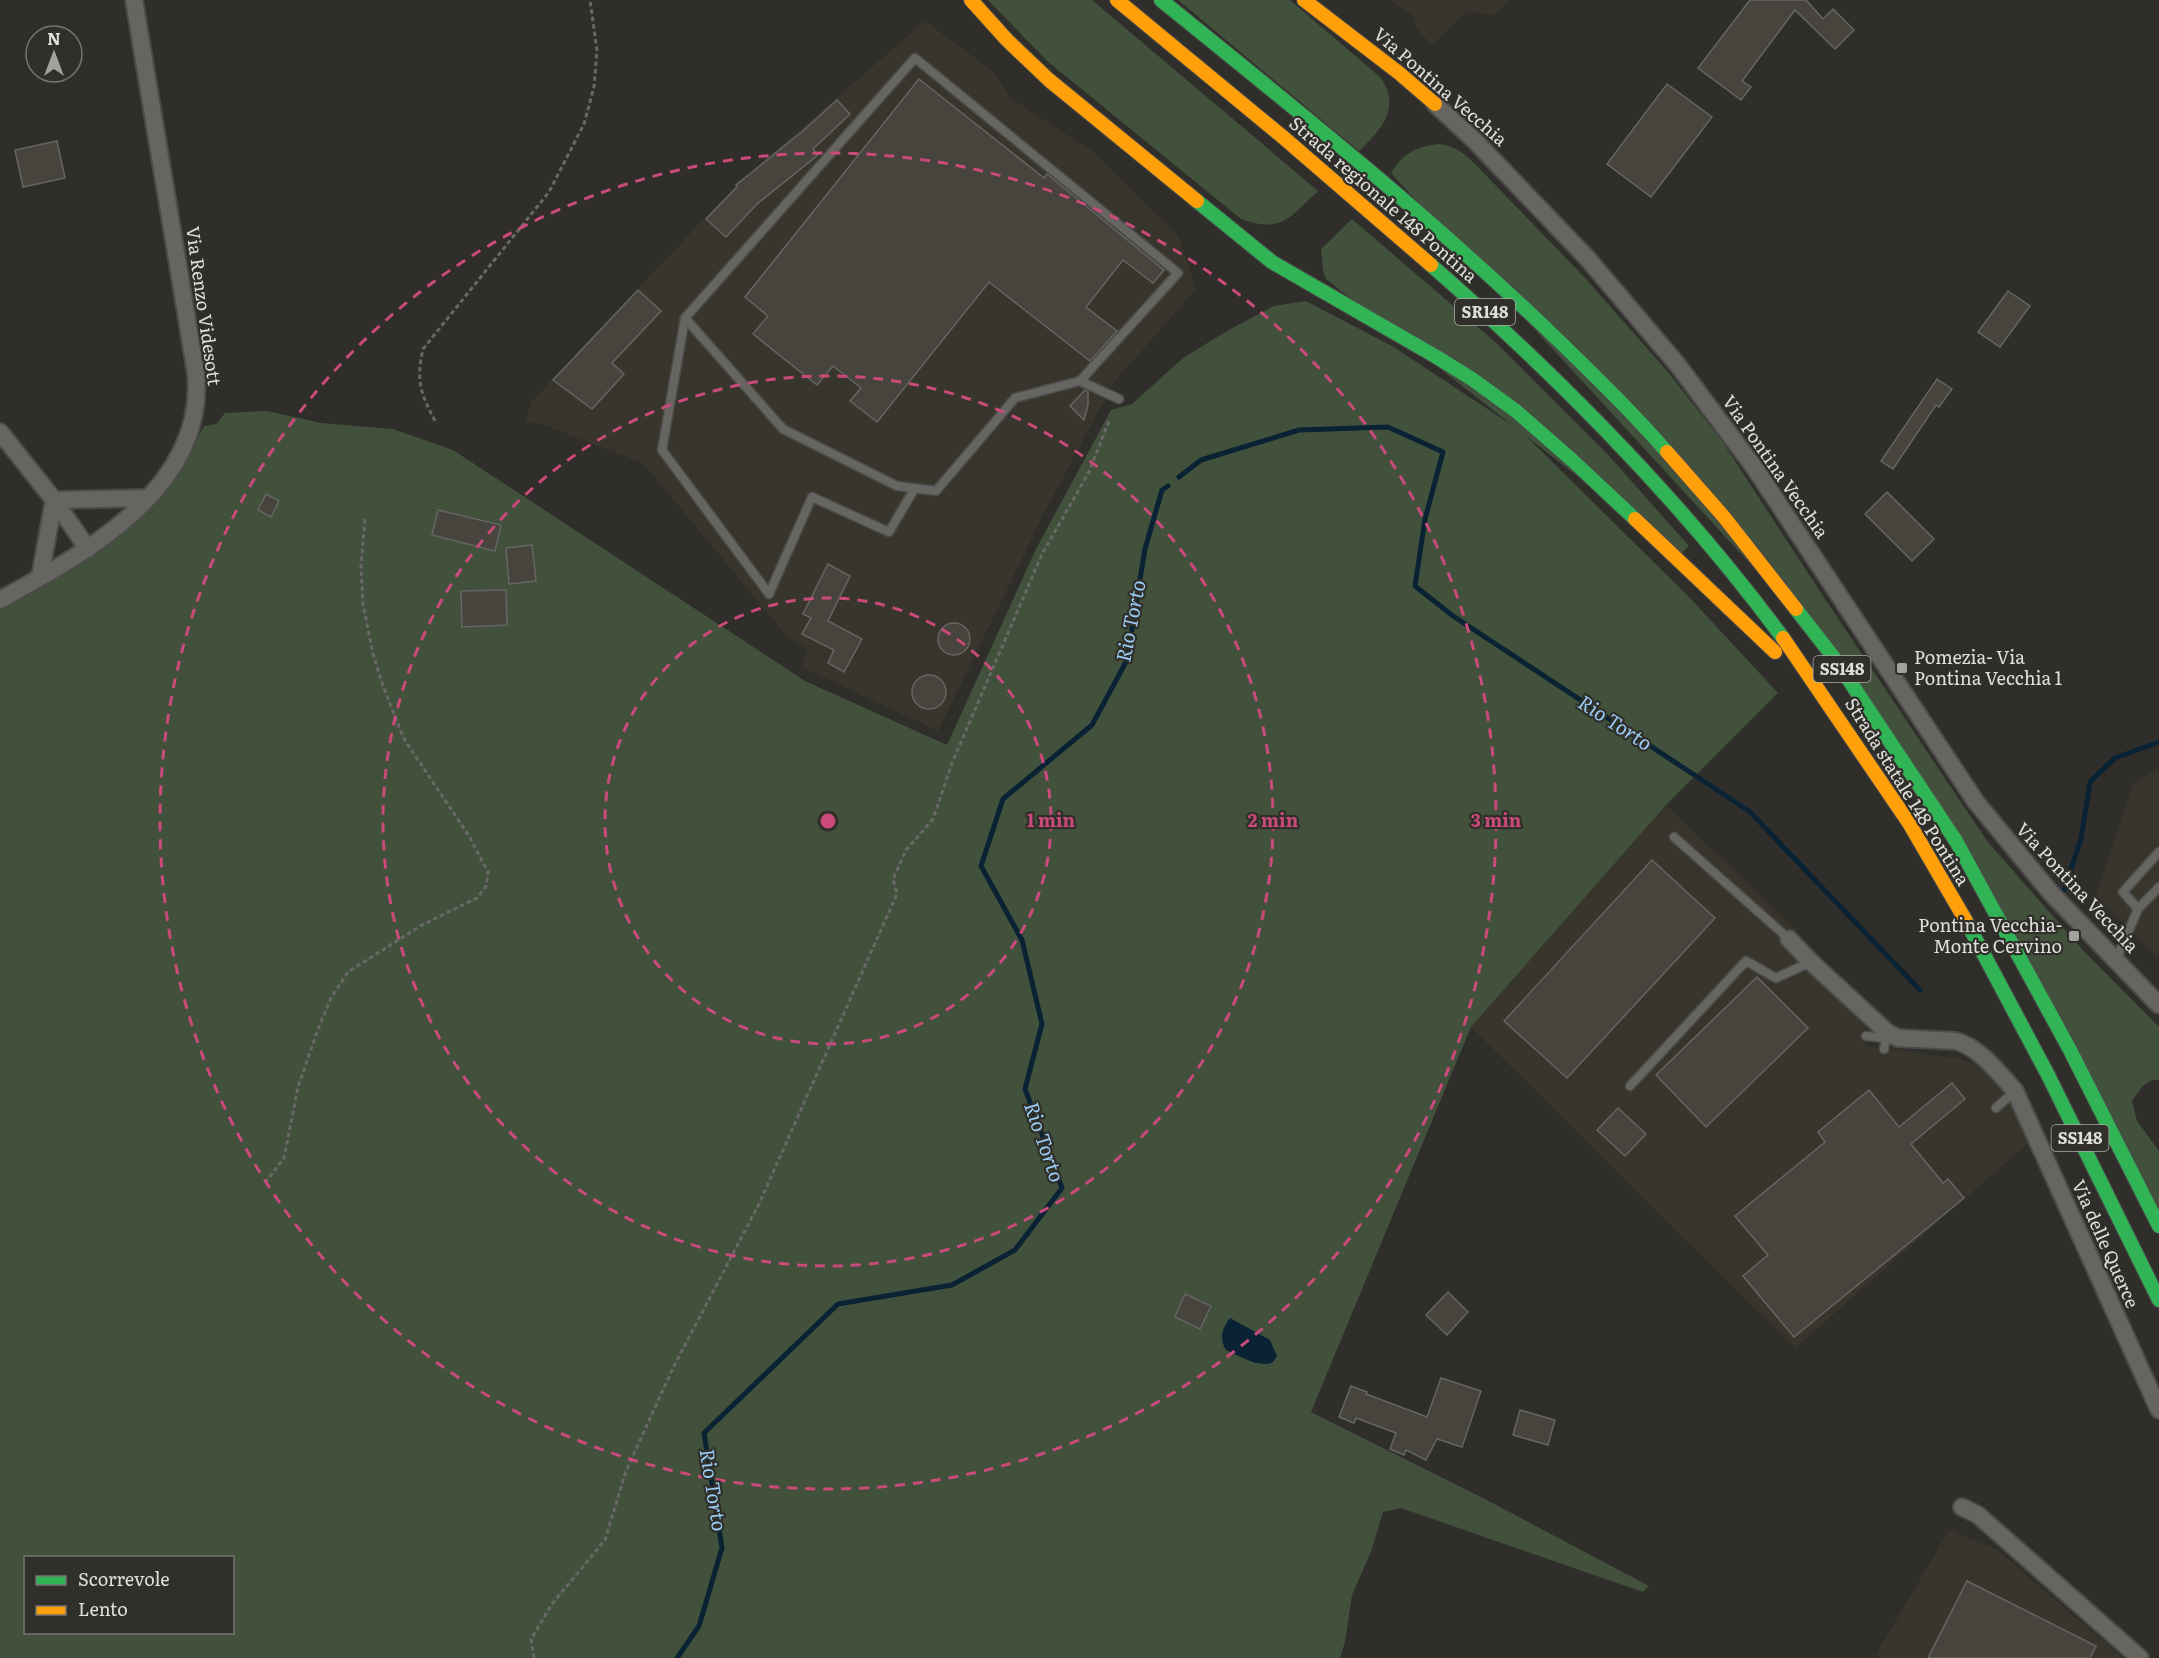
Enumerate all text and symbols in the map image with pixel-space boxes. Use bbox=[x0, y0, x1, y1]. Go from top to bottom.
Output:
street label: Via Pontina Vecchia bbox=[1368, 20, 1514, 152]
north arrow bbox=[24, 24, 84, 84]
text: N bbox=[47, 26, 61, 50]
street label: Strada regionale 148 Pontina bbox=[1284, 109, 1484, 289]
street label: Via Renzo Videsott bbox=[180, 224, 229, 388]
road number: SR148 bbox=[1455, 299, 1515, 325]
street label: Via Pontina Vecchia bbox=[1717, 389, 1836, 544]
water label: Rio Torto bbox=[1106, 577, 1152, 664]
place label: Pomezia- Via Pontina Vecchia 1 bbox=[1914, 643, 2062, 691]
road number: SS148 bbox=[1814, 656, 1870, 682]
marker: Pomezia- Via Pontina Vecchia 1 bbox=[1895, 661, 1909, 675]
water label: Rio Torto bbox=[1573, 686, 1659, 757]
street label: Strada statale 148 Pontina bbox=[1839, 692, 1977, 891]
text: 1 min bbox=[1027, 806, 1076, 833]
text: 2 min bbox=[1248, 806, 1299, 833]
text: 3 min bbox=[1471, 806, 1522, 833]
centre of rings bbox=[818, 811, 838, 831]
street label: Via Pontina Vecchia bbox=[2010, 816, 2146, 958]
place label: Pontina Vecchia- Monte Cervino bbox=[1918, 911, 2062, 959]
marker: Pontina Vecchia- Monte Cervino bbox=[2067, 929, 2081, 943]
water label: Rio Torto bbox=[1018, 1097, 1074, 1186]
road number: SS148 bbox=[2052, 1125, 2108, 1151]
street label: Via delle Querce bbox=[2066, 1175, 2147, 1312]
water label: Rio Torto bbox=[694, 1446, 736, 1533]
legend bbox=[24, 1556, 234, 1634]
text: Scorrevole bbox=[78, 1565, 170, 1592]
text: Lento bbox=[78, 1595, 128, 1622]

